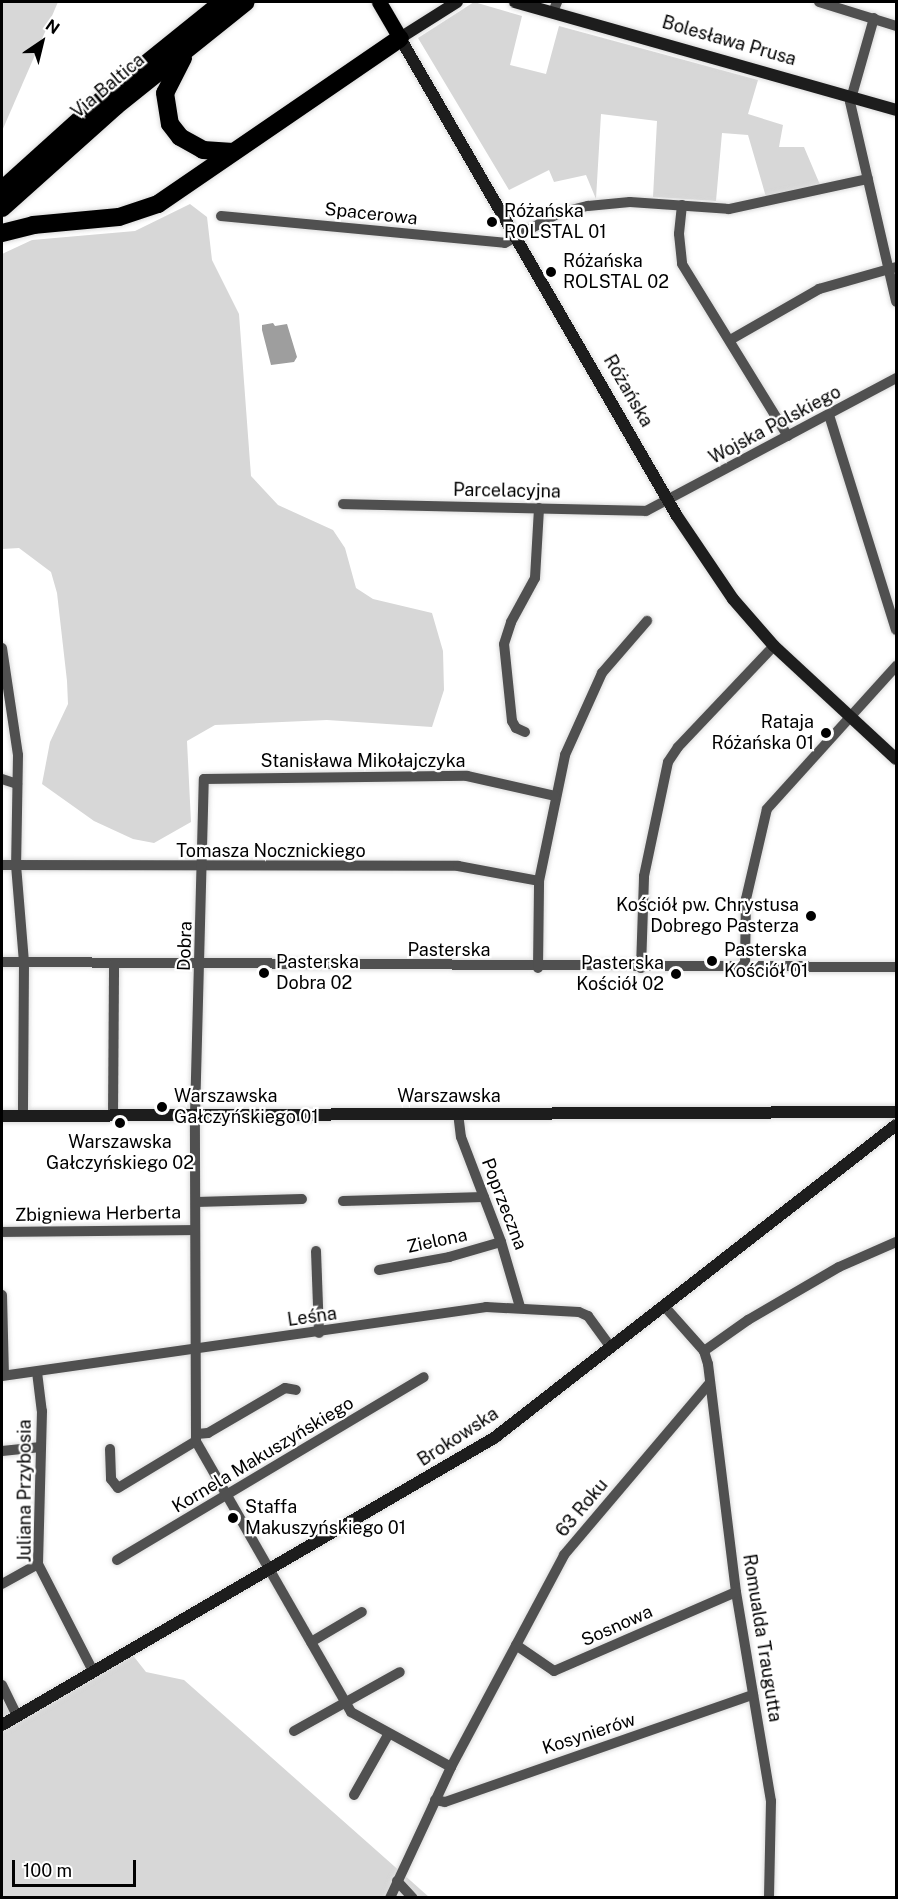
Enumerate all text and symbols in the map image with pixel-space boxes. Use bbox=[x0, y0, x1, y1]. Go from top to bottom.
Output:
north arrow bbox=[12, 12, 72, 72]
street label: Bolesława Prusa bbox=[659, 12, 799, 70]
text: N bbox=[42, 15, 63, 38]
street label: Via Baltica bbox=[67, 49, 149, 123]
street label: Spacerowa bbox=[323, 198, 419, 230]
place label: Różańska ROLSTAL 01 bbox=[504, 201, 607, 244]
marker: Różańska ROLSTAL 01 bbox=[485, 215, 499, 229]
place label: Różańska ROLSTAL 02 bbox=[563, 251, 669, 294]
marker: Różańska ROLSTAL 02 bbox=[544, 265, 558, 279]
street label: Różańska bbox=[599, 351, 657, 431]
street label: Wojska Polskiego bbox=[705, 381, 845, 469]
street label: Parcelacyjna bbox=[453, 479, 561, 503]
place label: Rataja Różańska 01 bbox=[712, 712, 814, 754]
marker: Rataja Różańska 01 bbox=[819, 726, 833, 740]
street label: Stanisława Mikołajczyka bbox=[260, 750, 466, 772]
street label: Tomasza Nocznickiego bbox=[176, 840, 366, 862]
place label: Kościół pw. Chrystusa Dobrego Pasterza bbox=[616, 895, 799, 938]
marker: Kościół pw. Chrystusa Dobrego Pasterza bbox=[804, 909, 818, 923]
street label: Dobra bbox=[173, 921, 197, 971]
street label: Pasterska bbox=[408, 939, 490, 961]
place label: Pasterska Kościół 01 bbox=[724, 940, 808, 982]
place label: Pasterska Dobra 02 bbox=[276, 952, 359, 994]
place label: Pasterska Kościół 02 bbox=[576, 953, 664, 996]
marker: Pasterska Kościół 01 bbox=[705, 954, 719, 968]
marker: Pasterska Dobra 02 bbox=[257, 966, 271, 980]
marker: Pasterska Kościół 02 bbox=[669, 967, 683, 981]
street label: Warszawska bbox=[397, 1085, 501, 1107]
place label: Warszawska Gałczyńskiego 01 bbox=[174, 1086, 319, 1128]
marker: Warszawska Gałczyńskiego 01 bbox=[155, 1100, 169, 1114]
marker: Warszawska Gałczyńskiego 02 bbox=[113, 1116, 127, 1130]
place label: Warszawska Gałczyńskiego 02 bbox=[46, 1132, 194, 1174]
street label: Poprzeczna bbox=[477, 1155, 531, 1253]
street label: Zbigniewa Herberta bbox=[15, 1202, 181, 1226]
street label: Zielona bbox=[405, 1224, 469, 1258]
street label: Leśna bbox=[286, 1303, 338, 1331]
street label: Kornela Makuszyńskiego bbox=[168, 1392, 358, 1518]
street label: Brokowska bbox=[414, 1403, 502, 1471]
street label: Juliana Przybosia bbox=[14, 1419, 36, 1563]
street label: 63 Roku bbox=[551, 1475, 613, 1541]
place label: Staffa Makuszyńskiego 01 bbox=[245, 1497, 406, 1540]
marker: Staffa Makuszyńskiego 01 bbox=[226, 1511, 240, 1525]
street label: Romualda Traugutta bbox=[738, 1553, 786, 1723]
street label: Sosnowa bbox=[578, 1601, 656, 1651]
street label: Kosynierów bbox=[540, 1709, 638, 1759]
scale bar bbox=[15, 1848, 140, 1886]
text: 100 m bbox=[23, 1860, 72, 1881]

